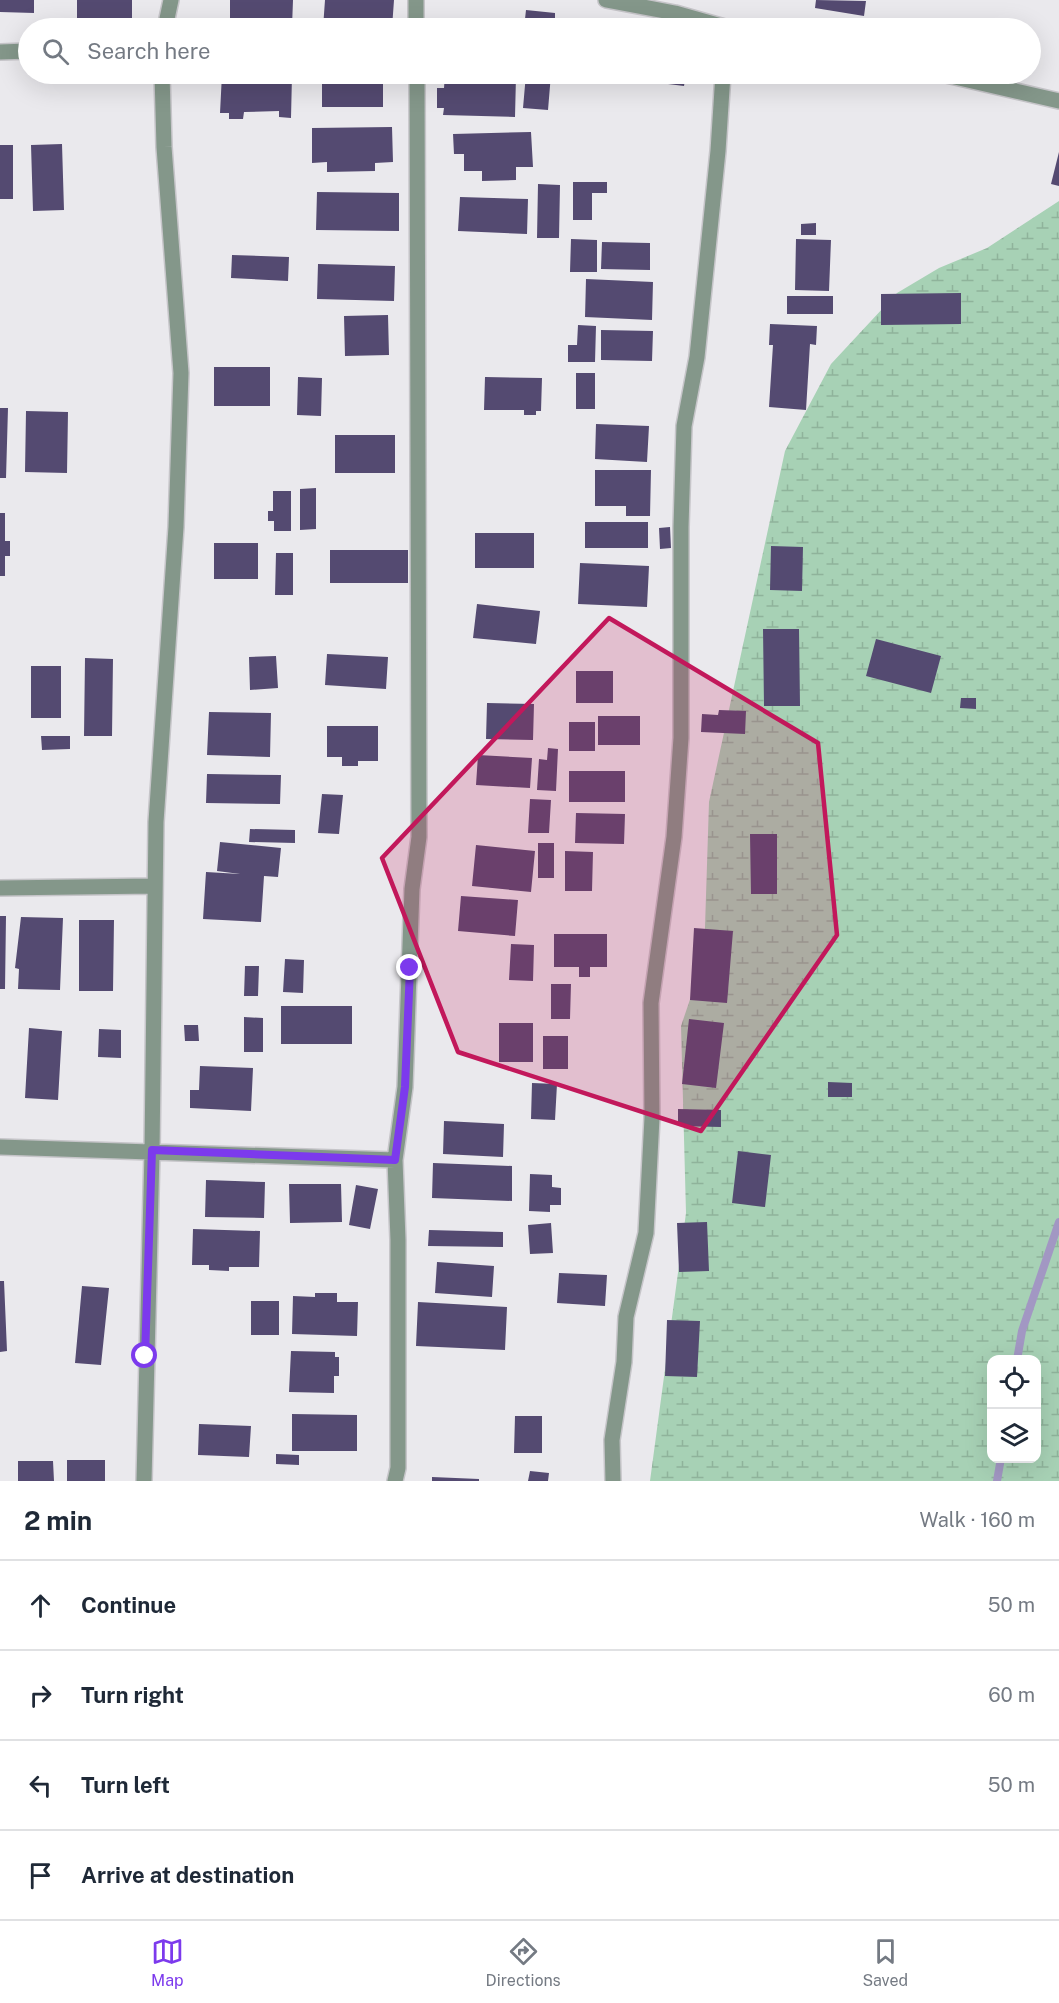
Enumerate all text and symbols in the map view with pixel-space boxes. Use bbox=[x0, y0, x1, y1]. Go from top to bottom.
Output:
search box bbox=[18, 18, 1041, 84]
icon: search bbox=[39, 35, 72, 68]
text: Search here bbox=[87, 38, 211, 64]
route end bbox=[396, 954, 422, 980]
route start bbox=[131, 1342, 157, 1368]
map controls bbox=[987, 1355, 1041, 1463]
button: locate bbox=[987, 1355, 1041, 1409]
button: layers bbox=[987, 1409, 1041, 1463]
text: 2 min bbox=[24, 1505, 92, 1536]
text: Walk · 160 m bbox=[920, 1508, 1035, 1532]
icon: ahead bbox=[24, 1589, 57, 1622]
text: Continue bbox=[81, 1592, 176, 1618]
text: 50 m bbox=[988, 1593, 1035, 1617]
icon: right bbox=[24, 1679, 57, 1712]
text: Turn right bbox=[81, 1682, 184, 1708]
text: 60 m bbox=[988, 1683, 1035, 1707]
icon: left bbox=[24, 1769, 57, 1802]
text: Turn left bbox=[81, 1772, 170, 1798]
text: 50 m bbox=[988, 1773, 1035, 1797]
icon: arrive bbox=[24, 1859, 57, 1892]
text: Arrive at destination bbox=[81, 1862, 294, 1888]
tab: Map bbox=[151, 1935, 184, 1990]
tab: Directions bbox=[486, 1935, 561, 1990]
tab: Saved bbox=[862, 1935, 908, 1990]

